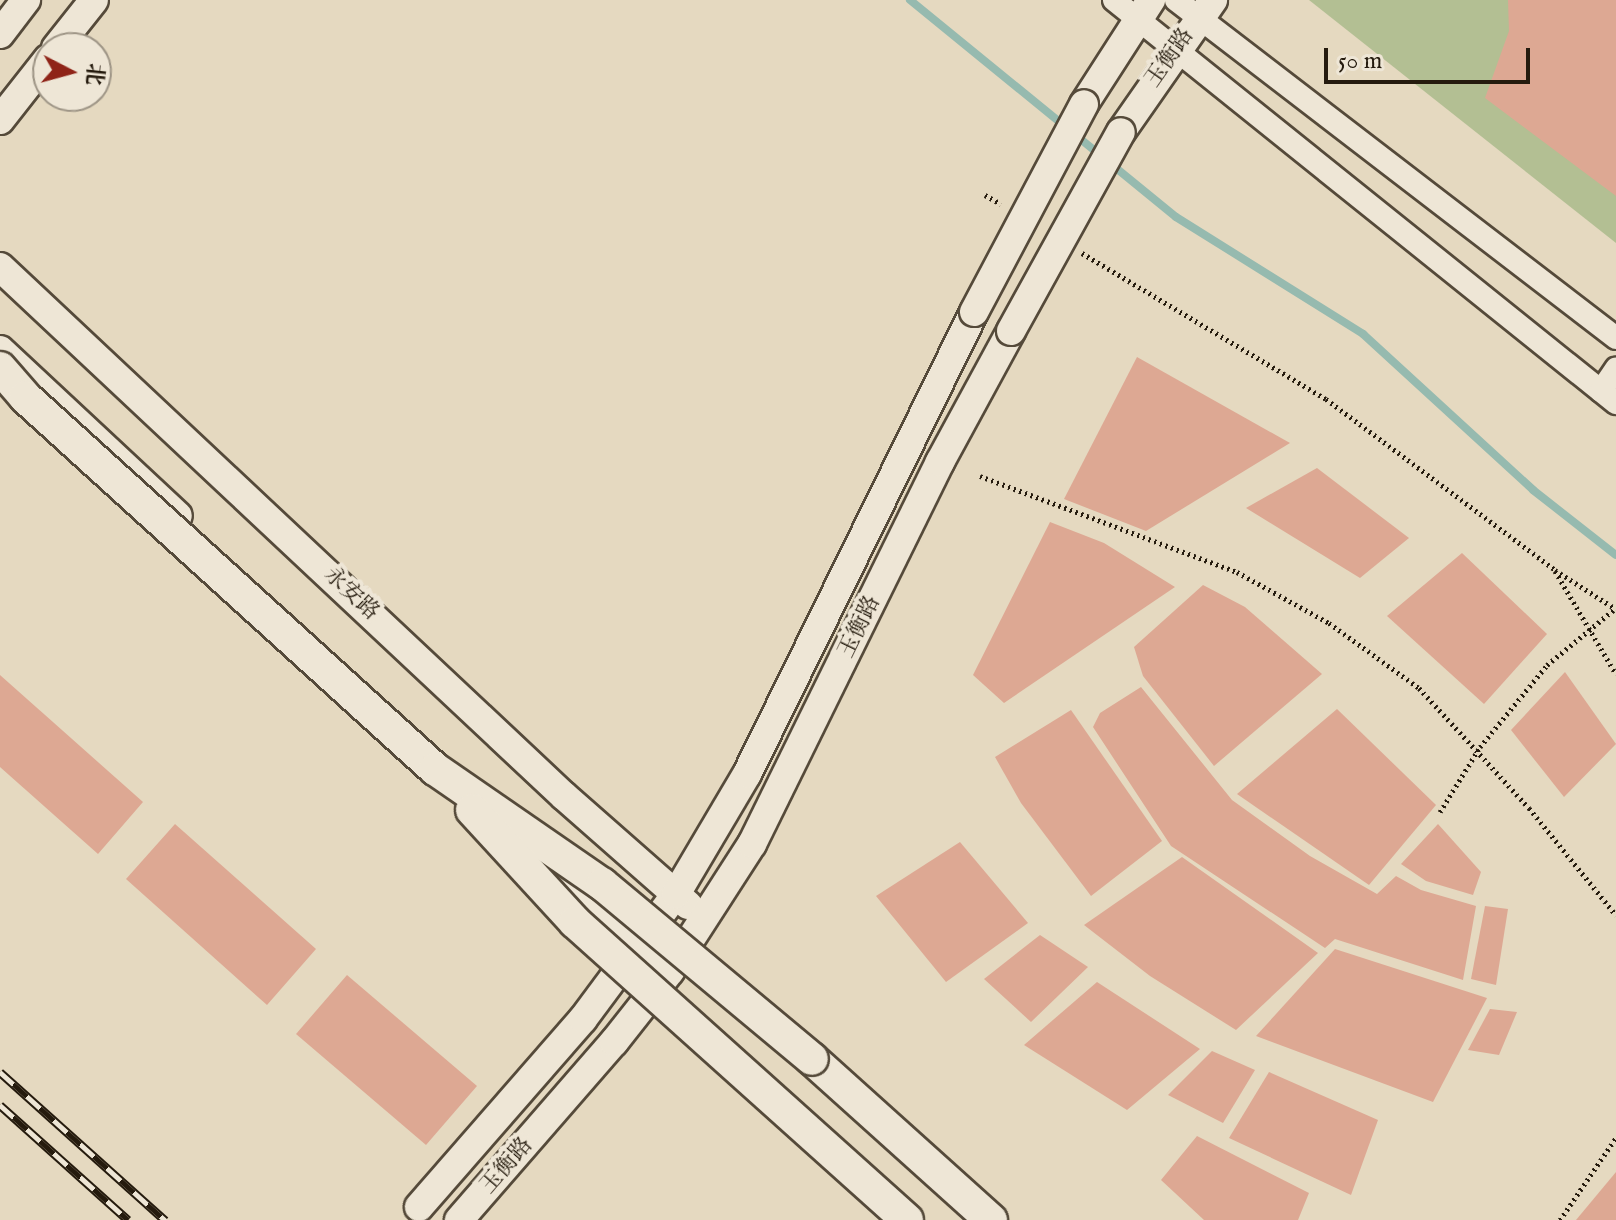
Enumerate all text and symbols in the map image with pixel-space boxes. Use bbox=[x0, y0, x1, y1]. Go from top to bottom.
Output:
street label: 玉衡路 bbox=[1140, 23, 1200, 93]
north arrow bbox=[32, 32, 112, 112]
scale bar bbox=[1328, 32, 1534, 82]
text: 50 m bbox=[1338, 46, 1382, 77]
text: 北 bbox=[79, 62, 109, 87]
street label: 永安路 bbox=[318, 562, 384, 626]
street label: 玉衡路 bbox=[834, 592, 886, 662]
street label: 玉衡路 bbox=[475, 1132, 539, 1200]

